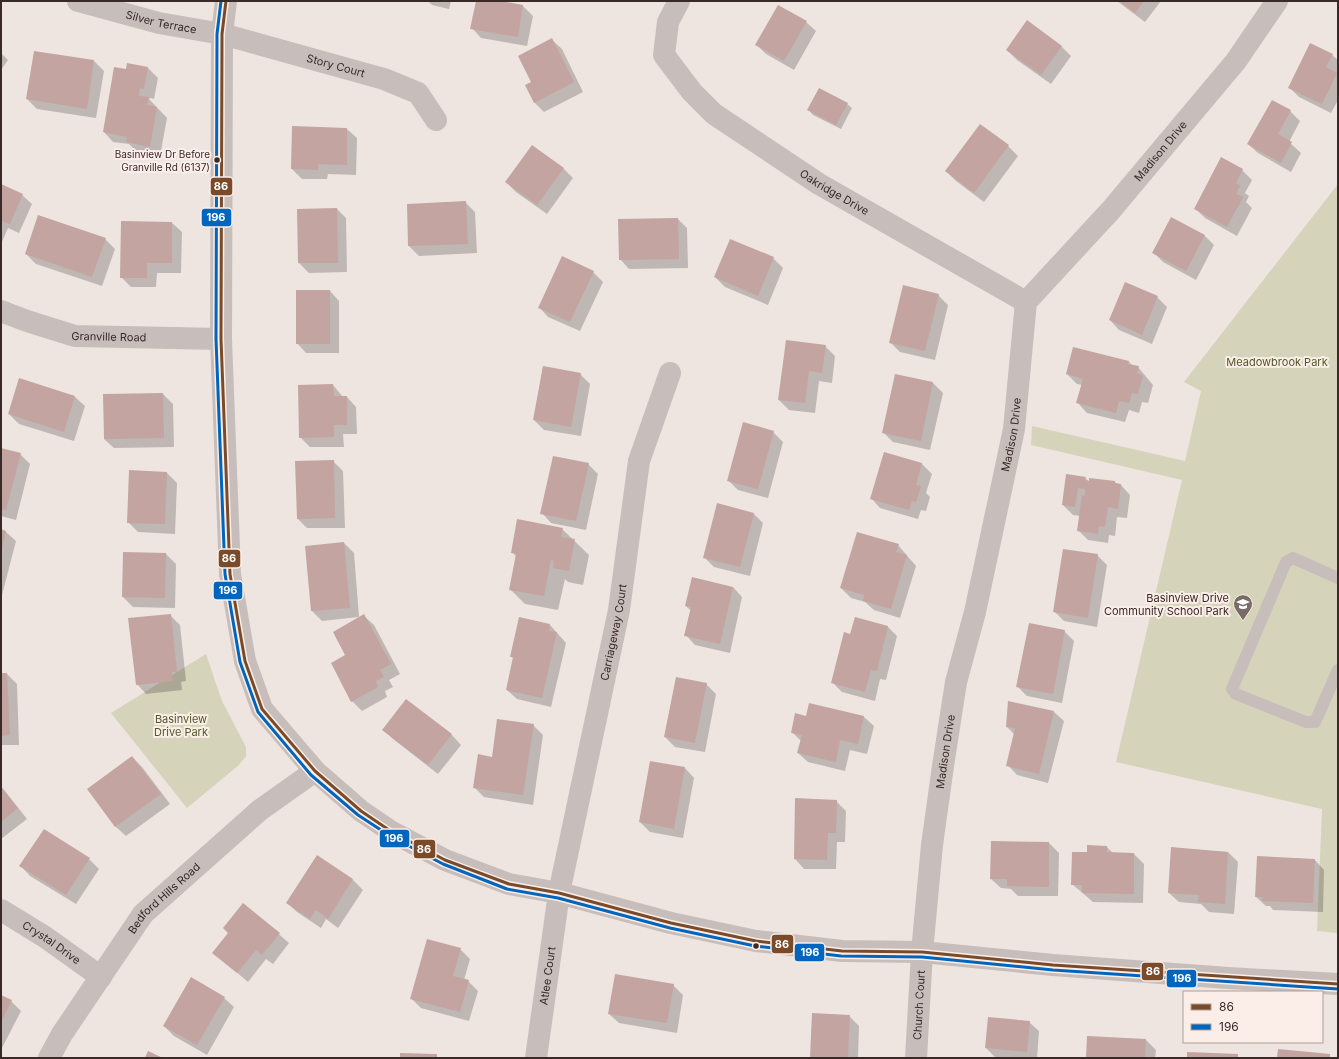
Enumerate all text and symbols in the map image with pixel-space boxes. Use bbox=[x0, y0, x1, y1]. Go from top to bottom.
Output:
street label: Silver Terrace bbox=[124, 7, 198, 36]
street label: Story Court bbox=[305, 51, 367, 80]
street label: Madison Drive bbox=[1131, 118, 1190, 184]
place label: Basinview Dr Before Granville Rd (6137) bbox=[115, 148, 210, 173]
marker: Basinview Dr Before Granville Rd (6137) bbox=[212, 155, 222, 165]
street label: Oakridge Drive bbox=[797, 166, 871, 218]
line badge: 86 bbox=[210, 177, 233, 196]
text: 86 bbox=[214, 179, 228, 193]
line badge: 196 bbox=[201, 208, 232, 227]
text: 196 bbox=[206, 210, 226, 224]
street label: Granville Road bbox=[71, 329, 147, 344]
park label: Meadowbrook Park bbox=[1226, 355, 1328, 369]
street label: Madison Drive bbox=[998, 397, 1024, 473]
line badge: 86 bbox=[218, 549, 241, 568]
text: 86 bbox=[222, 551, 236, 565]
line badge: 196 bbox=[213, 581, 243, 600]
text: 196 bbox=[218, 583, 238, 597]
street label: Carriageway Court bbox=[597, 583, 629, 682]
place label: Basinview Drive Community School Park bbox=[1104, 591, 1229, 618]
school or university icon: Basinview Drive Community School Park bbox=[1232, 593, 1254, 621]
park label: Basinview Drive Park bbox=[154, 712, 208, 739]
street label: Madison Drive bbox=[933, 713, 958, 790]
line badge: 196 bbox=[379, 829, 410, 848]
text: 196 bbox=[384, 831, 404, 845]
line badge: 86 bbox=[413, 839, 436, 859]
text: 86 bbox=[417, 842, 431, 856]
street label: Bedford Hills Road bbox=[125, 860, 203, 936]
street label: Crystal Drive bbox=[20, 918, 83, 967]
line badge: 86 bbox=[771, 934, 794, 954]
text: 86 bbox=[775, 937, 789, 951]
unlabelled marker bbox=[751, 941, 761, 951]
line badge: 196 bbox=[794, 943, 825, 962]
street label: Atlee Court bbox=[536, 945, 558, 1006]
text: 196 bbox=[800, 945, 820, 959]
line badge: 86 bbox=[1141, 962, 1164, 981]
text: 86 bbox=[1146, 964, 1160, 978]
street label: Church Court bbox=[910, 969, 928, 1040]
line badge: 196 bbox=[1166, 969, 1197, 988]
text: 196 bbox=[1172, 971, 1192, 985]
legend bbox=[1183, 991, 1323, 1043]
text: 86 bbox=[1219, 999, 1234, 1014]
text: 196 bbox=[1219, 1019, 1239, 1034]

